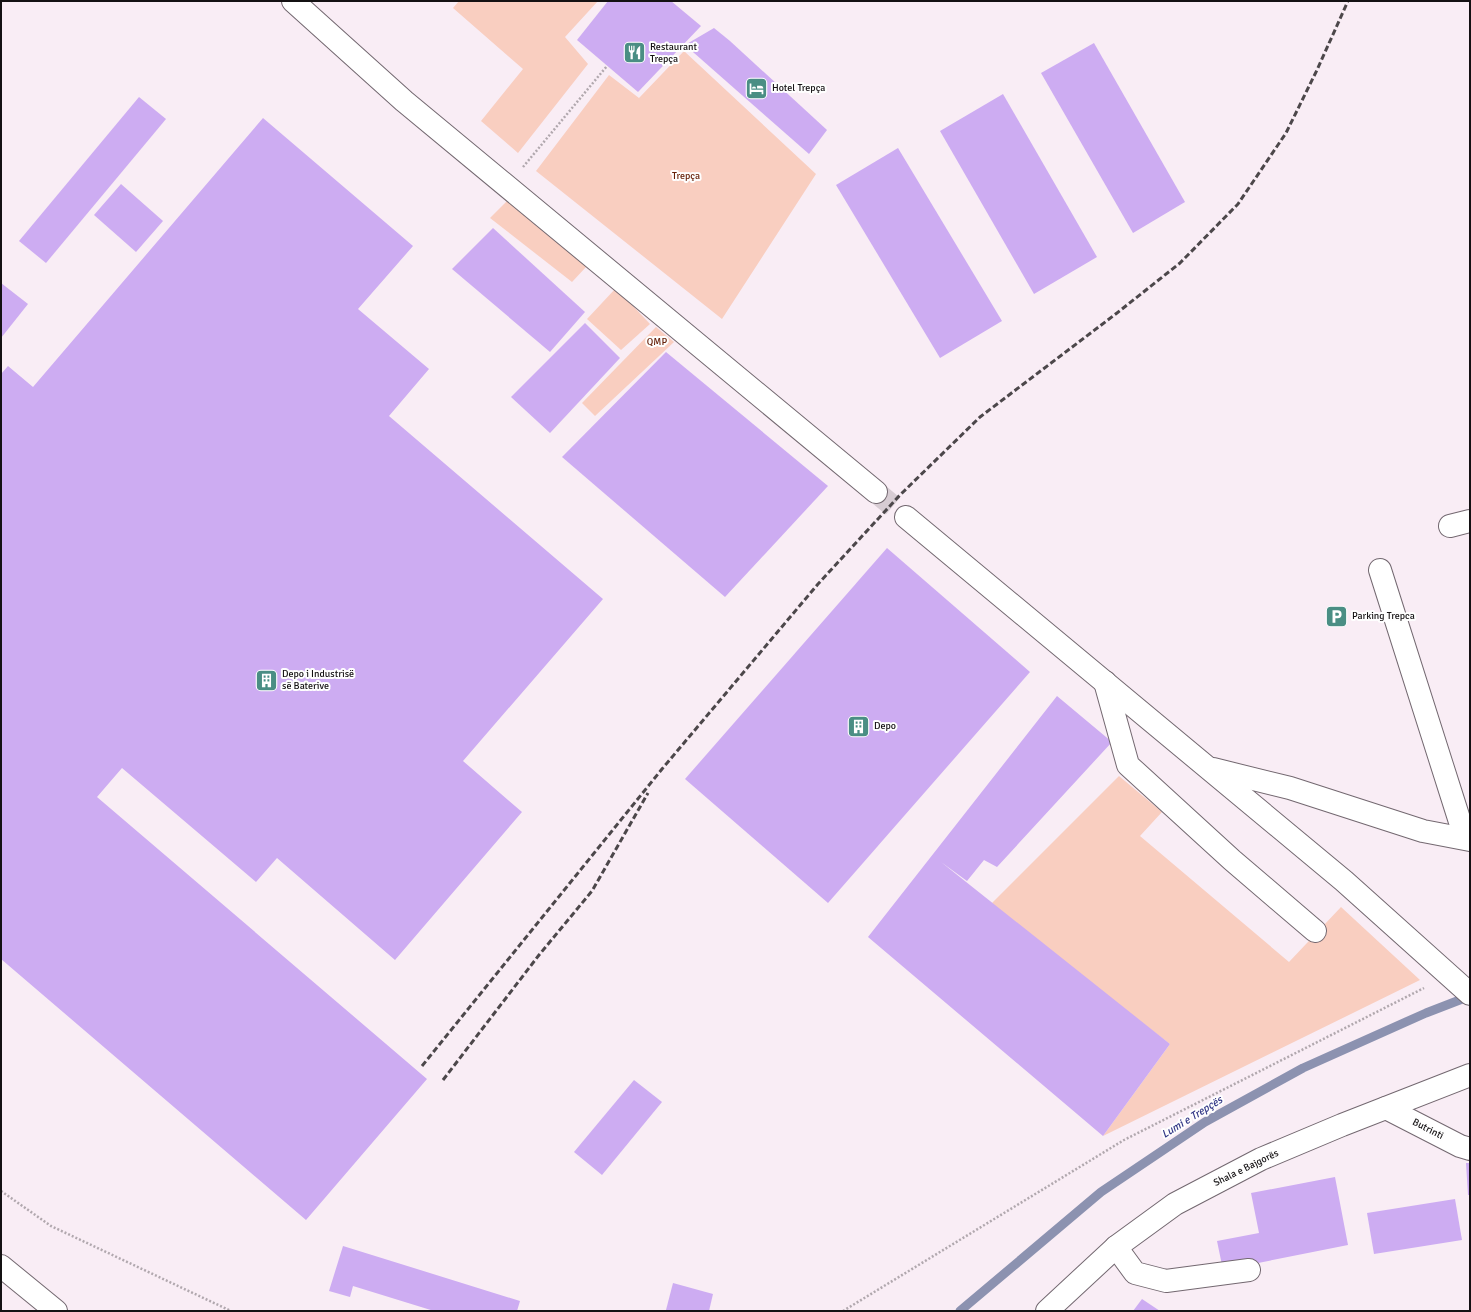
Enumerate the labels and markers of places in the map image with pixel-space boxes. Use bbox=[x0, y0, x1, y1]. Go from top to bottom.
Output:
restaurant icon: Restaurant Trepça bbox=[621, 40, 647, 66]
place label: Restaurant Trepça bbox=[650, 41, 697, 65]
hotel icon: Hotel Trepça bbox=[744, 75, 770, 101]
place label: Hotel Trepça bbox=[772, 82, 825, 94]
parking icon: Parking Trepca bbox=[1324, 603, 1350, 629]
place label: Parking Trepca bbox=[1352, 610, 1415, 622]
building icon: Depo i Industrisë së Baterive bbox=[254, 667, 280, 693]
place label: Depo i Industrisë së Baterive bbox=[282, 668, 354, 692]
building icon: Depo bbox=[845, 713, 871, 739]
place label: Depo bbox=[874, 720, 896, 732]

